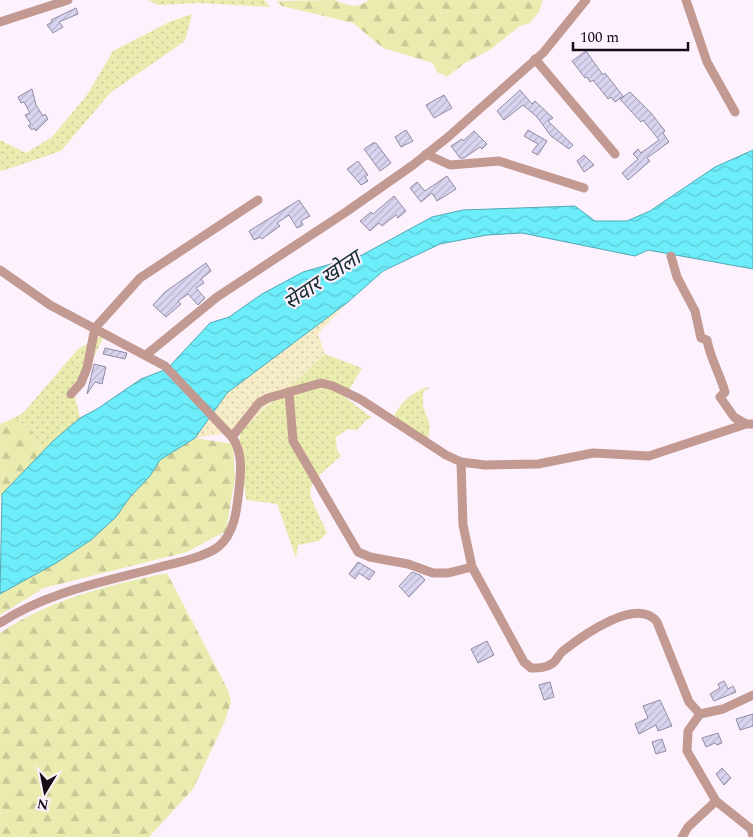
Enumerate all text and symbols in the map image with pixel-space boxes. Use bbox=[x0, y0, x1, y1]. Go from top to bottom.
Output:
scale bar bbox=[573, 20, 688, 52]
text: 100 m bbox=[580, 26, 619, 49]
water label: सेवार खोला bbox=[277, 241, 371, 318]
north arrow bbox=[20, 767, 70, 817]
text: N bbox=[35, 793, 50, 816]

